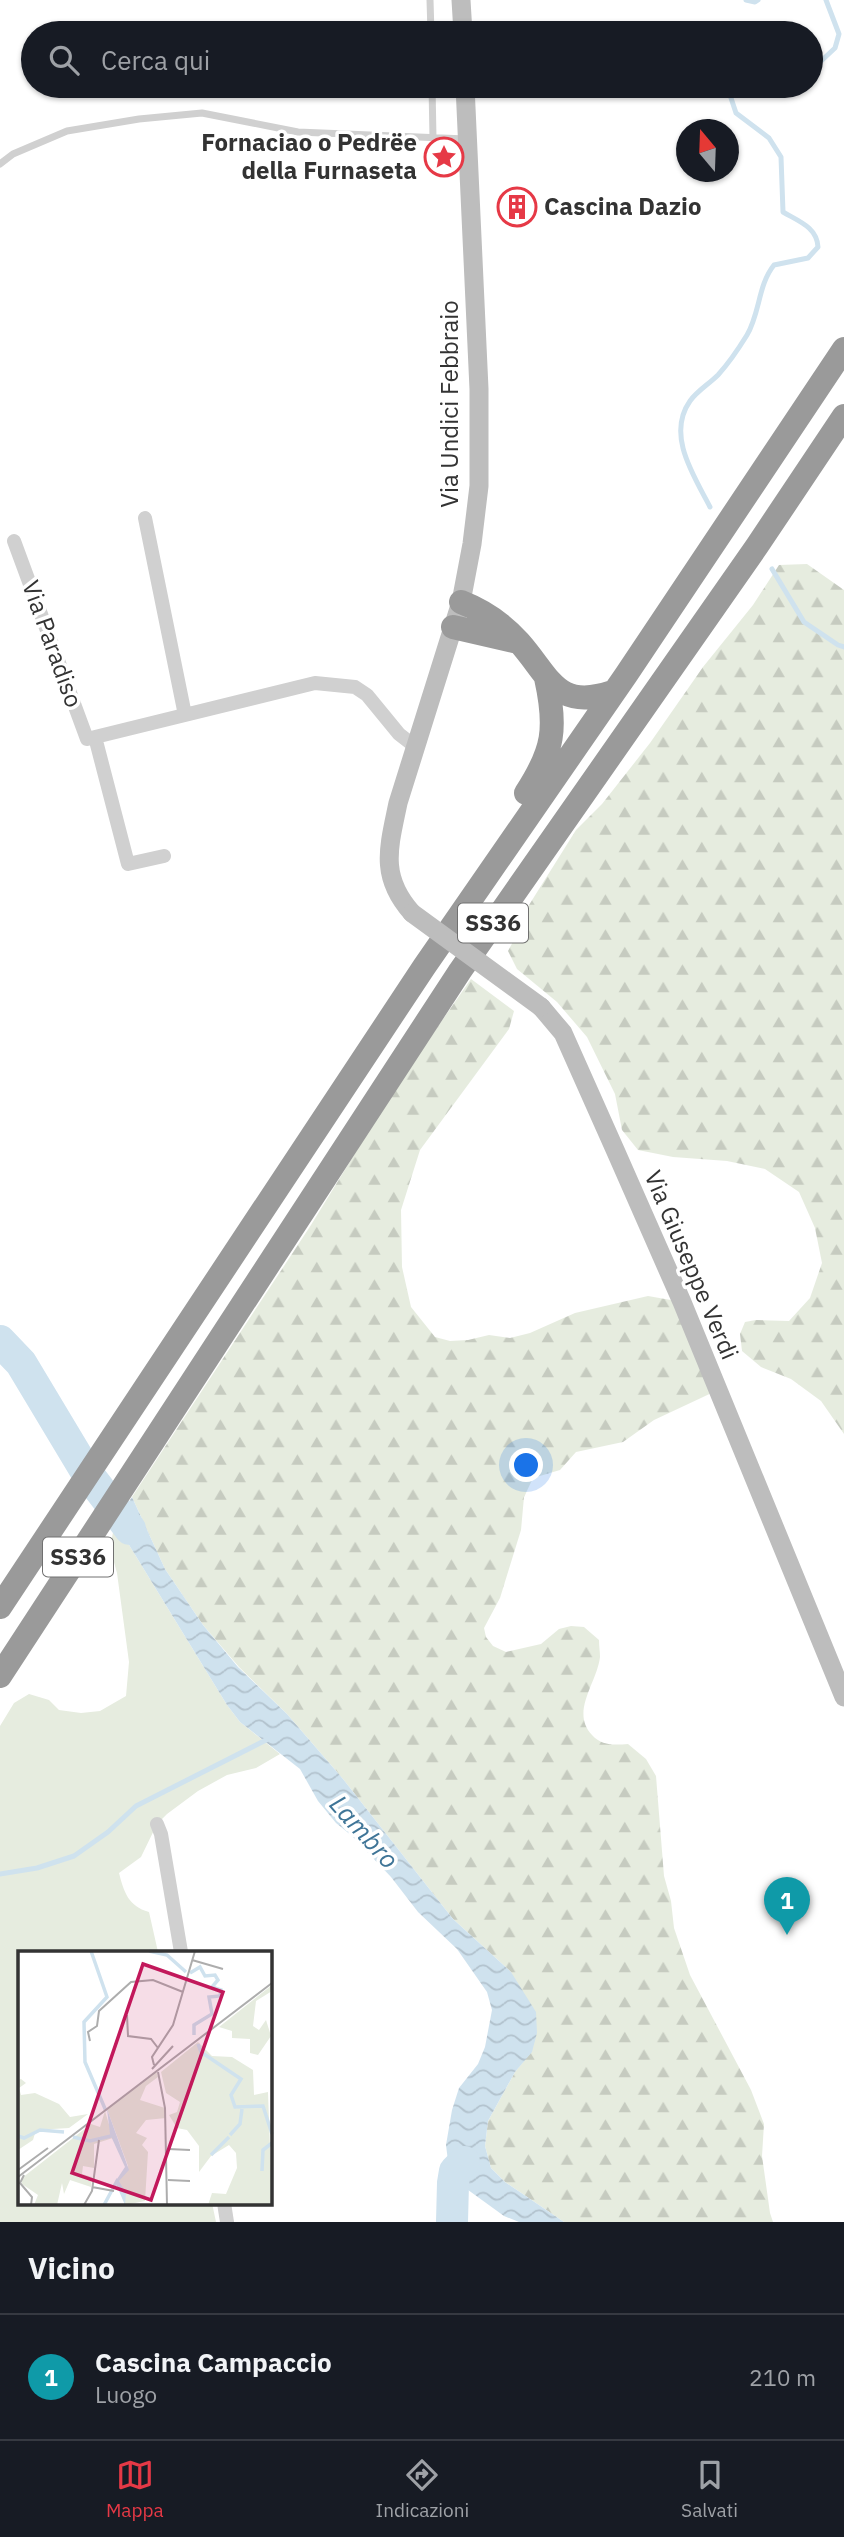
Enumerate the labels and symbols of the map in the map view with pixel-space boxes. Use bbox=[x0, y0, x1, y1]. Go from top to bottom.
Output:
north arrow bbox=[676, 119, 739, 182]
place label: Fornaciao o Pedrëe della Furnaseta bbox=[201, 126, 417, 186]
place icon: Fornaciao o Pedrëe della Furnaseta bbox=[423, 136, 465, 178]
building icon: Cascina Dazio bbox=[496, 186, 538, 228]
place label: Cascina Dazio bbox=[544, 190, 702, 222]
street label: Via Undici Febbraio bbox=[433, 300, 465, 508]
street label: Via Paradiso bbox=[15, 576, 91, 712]
road number: SS36 bbox=[458, 904, 528, 942]
street label: Via Giuseppe Verdi bbox=[638, 1165, 746, 1364]
your location bbox=[509, 1448, 543, 1482]
road number: SS36 bbox=[43, 1538, 113, 1576]
water label: Lambro bbox=[323, 1787, 407, 1875]
pin: 1 bbox=[764, 1877, 810, 1935]
inset map bbox=[18, 1951, 271, 2204]

